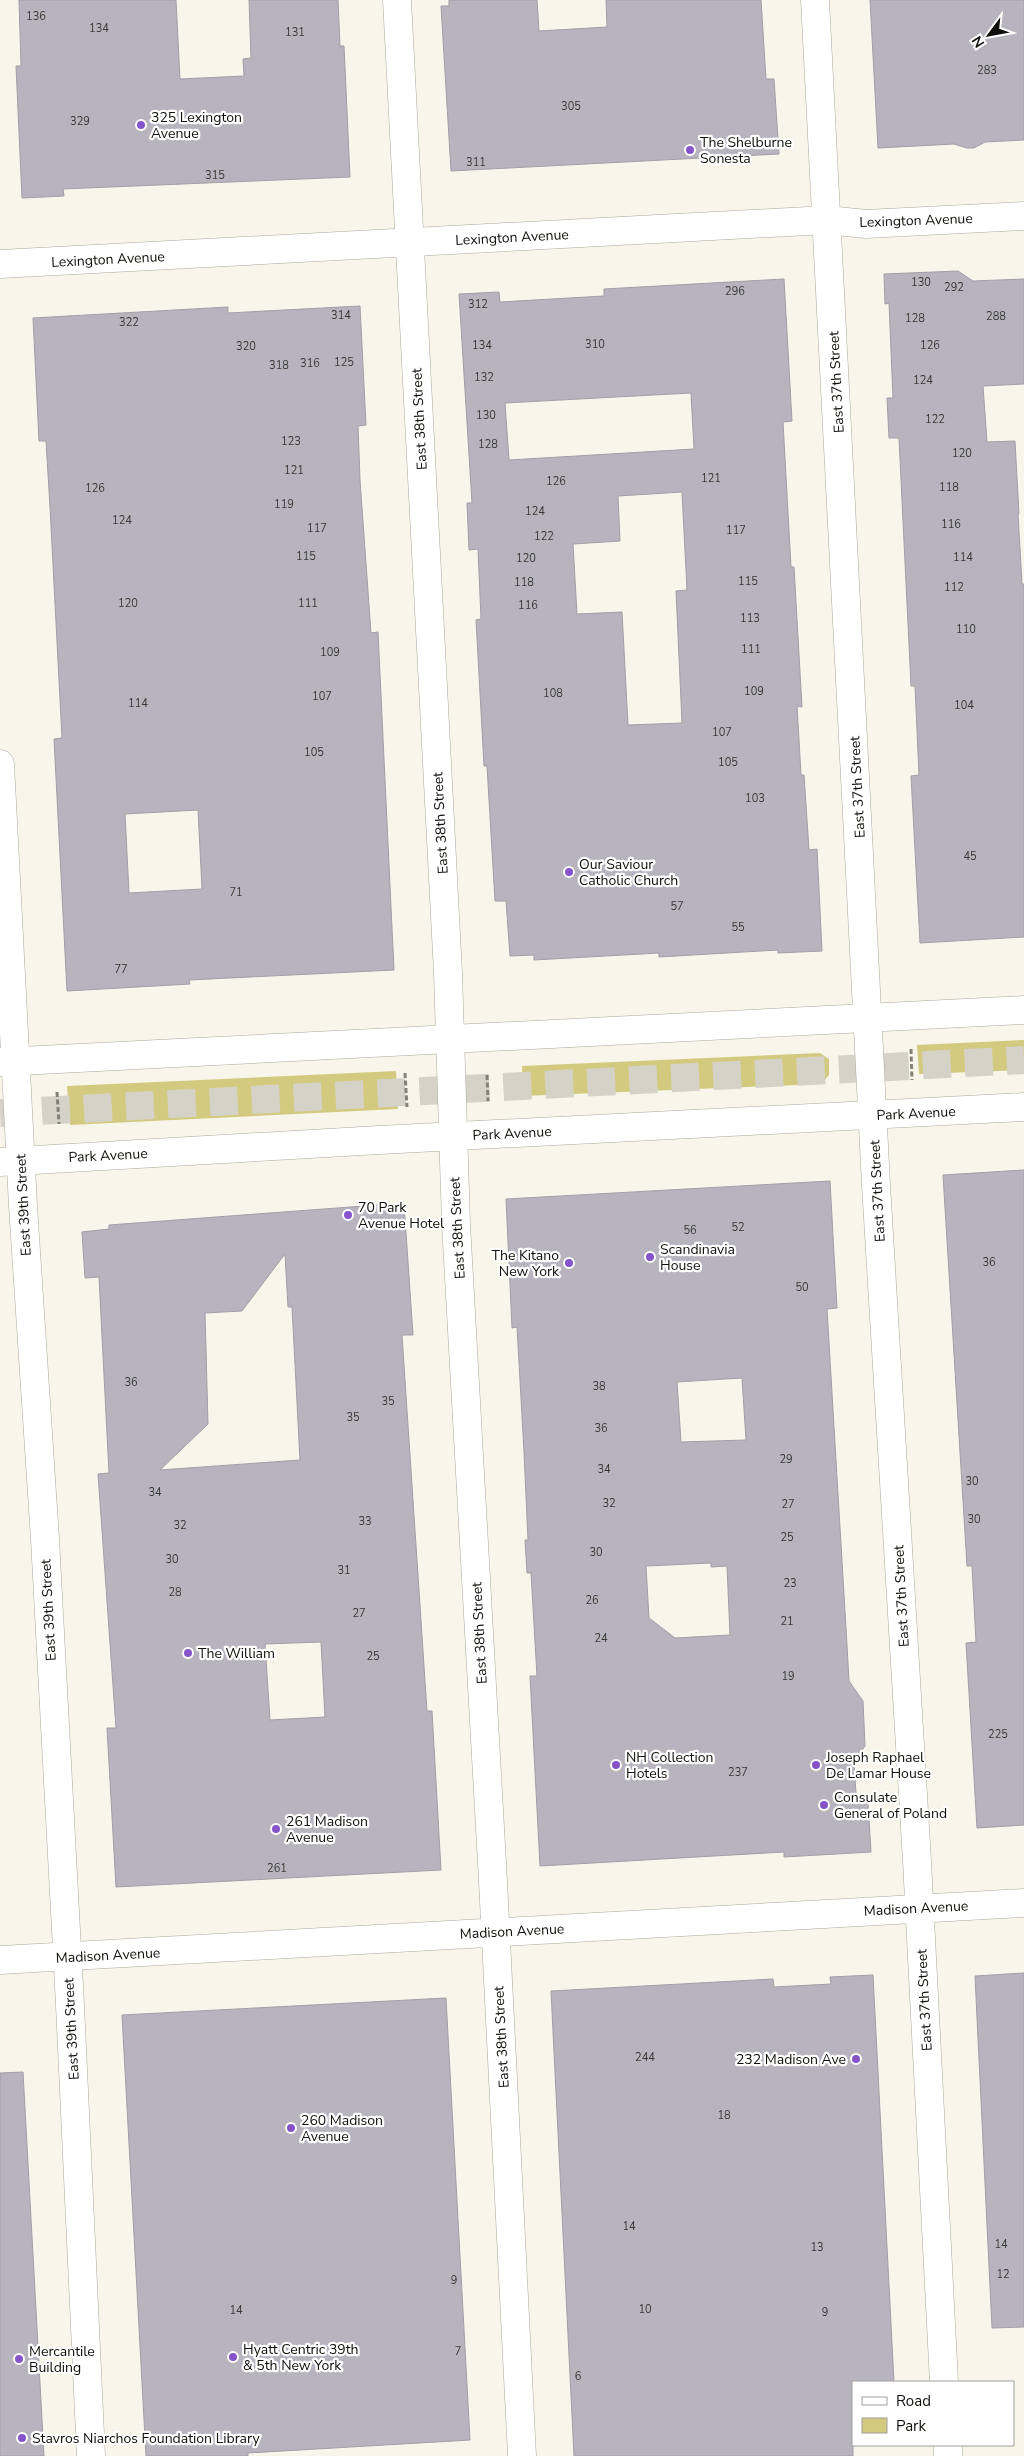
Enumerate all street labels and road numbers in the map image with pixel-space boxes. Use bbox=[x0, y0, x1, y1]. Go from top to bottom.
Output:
street label: Lexington Avenue bbox=[859, 209, 973, 232]
street label: Lexington Avenue bbox=[455, 225, 569, 250]
street label: Lexington Avenue bbox=[51, 247, 165, 272]
street label: East 37th Street bbox=[824, 330, 849, 433]
street label: East 38th Street bbox=[407, 367, 432, 470]
street label: East 37th Street bbox=[845, 735, 870, 838]
street label: East 38th Street bbox=[428, 771, 453, 874]
street label: Park Avenue bbox=[876, 1102, 956, 1125]
street label: Park Avenue bbox=[472, 1122, 552, 1145]
street label: East 37th Street bbox=[865, 1139, 890, 1242]
street label: Park Avenue bbox=[68, 1144, 148, 1167]
street label: East 39th Street bbox=[11, 1153, 36, 1256]
street label: East 38th Street bbox=[445, 1176, 470, 1279]
street label: East 37th Street bbox=[889, 1544, 914, 1647]
street label: East 39th Street bbox=[36, 1558, 61, 1661]
street label: East 38th Street bbox=[467, 1581, 492, 1684]
street label: Madison Avenue bbox=[863, 1896, 969, 1921]
street label: Madison Avenue bbox=[459, 1919, 565, 1944]
street label: Madison Avenue bbox=[55, 1943, 161, 1968]
street label: East 37th Street bbox=[912, 1948, 937, 2051]
street label: East 39th Street bbox=[59, 1977, 84, 2080]
street label: East 38th Street bbox=[489, 1985, 514, 2088]

